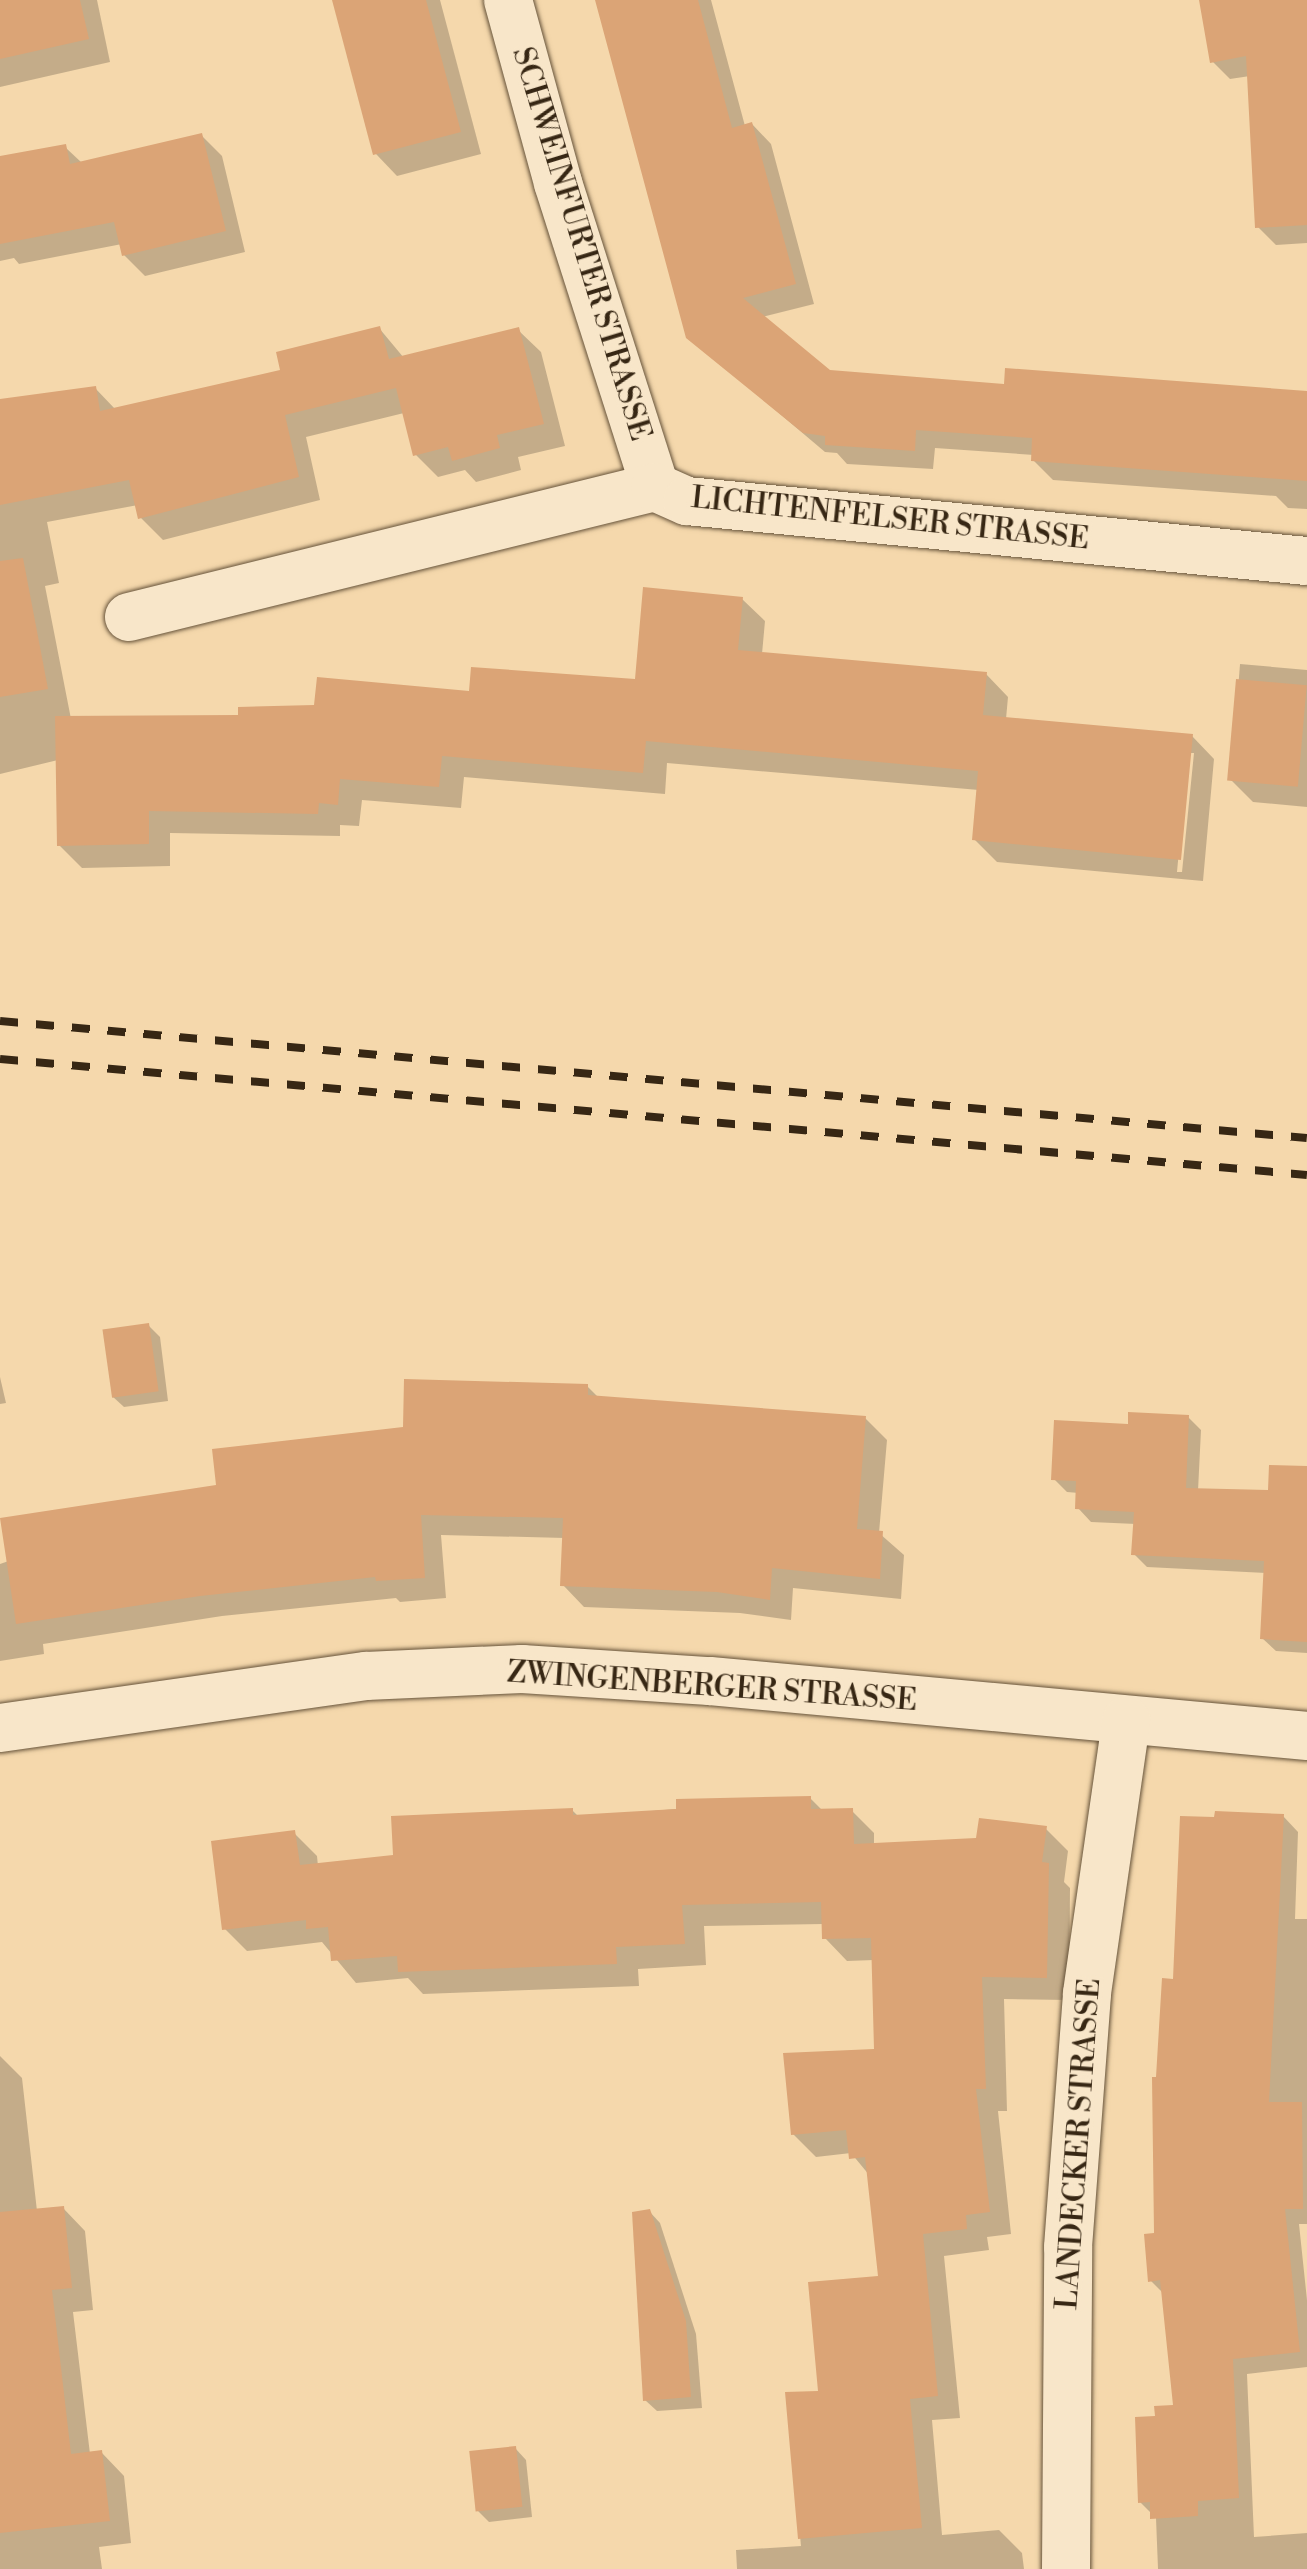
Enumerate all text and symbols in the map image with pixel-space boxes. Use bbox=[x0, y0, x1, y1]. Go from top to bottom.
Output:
street label: SCHWEINFURTER STRASSE bbox=[504, 43, 658, 445]
street label: LICHTENFELSER STRASSE bbox=[689, 480, 1091, 558]
street label: ZWINGENBERGER STRASSE bbox=[506, 1655, 918, 1719]
street label: LANDECKER STRASSE bbox=[1049, 1977, 1109, 2311]

